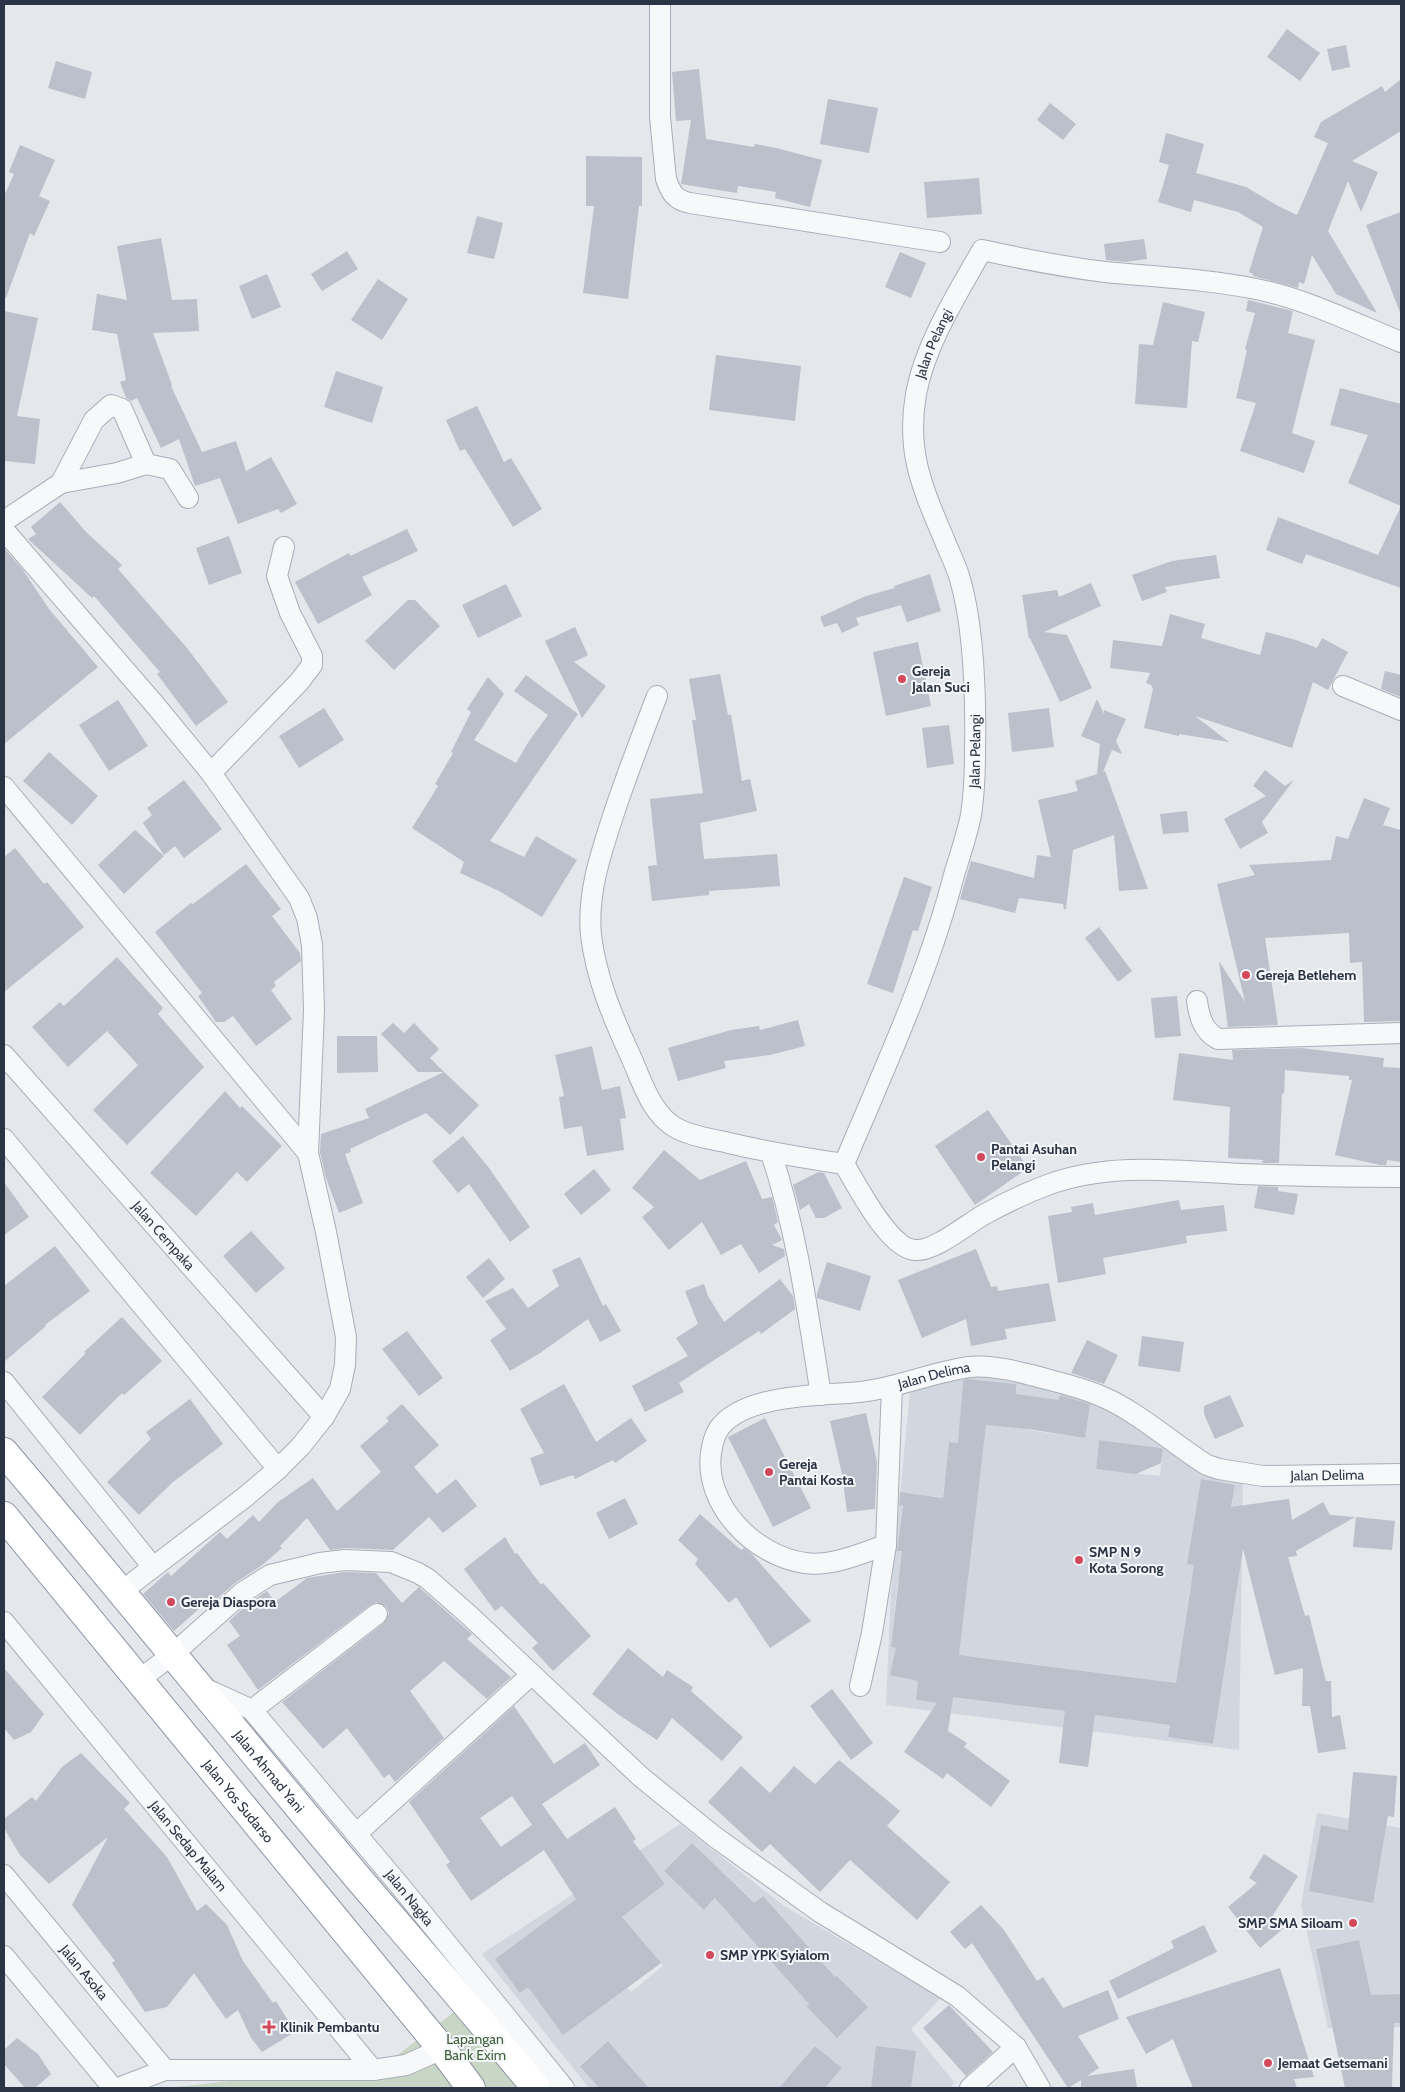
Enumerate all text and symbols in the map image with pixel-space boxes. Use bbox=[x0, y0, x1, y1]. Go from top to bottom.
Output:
street label: Jalan Pelangi bbox=[911, 306, 956, 382]
place label: Gereja Jalan Suci bbox=[911, 662, 970, 696]
marker: Gereja Jalan Suci bbox=[896, 673, 908, 685]
street label: Jalan Pelangi bbox=[965, 714, 984, 790]
place label: Gereja Betlehem bbox=[1256, 966, 1356, 984]
marker: Gereja Betlehem bbox=[1240, 969, 1252, 981]
place label: Pantai Asuhan Pelangi bbox=[991, 1140, 1077, 1174]
marker: Pantai Asuhan Pelangi bbox=[975, 1151, 987, 1163]
street label: Jalan Cempaka bbox=[128, 1196, 199, 1274]
street label: Jalan Delima bbox=[895, 1358, 972, 1393]
place label: Gereja Pantai Kosta bbox=[779, 1455, 854, 1489]
marker: Gereja Pantai Kosta bbox=[763, 1466, 775, 1478]
street label: Jalan Delima bbox=[1289, 1466, 1365, 1485]
place label: SMP N 9 Kota Sorong bbox=[1089, 1543, 1163, 1577]
marker: SMP N 9 Kota Sorong bbox=[1073, 1554, 1085, 1566]
place label: Gereja Diaspora bbox=[181, 1593, 276, 1611]
marker: Gereja Diaspora bbox=[165, 1596, 177, 1608]
street label: Jalan Ahmad Yani bbox=[229, 1726, 308, 1816]
street label: Jalan Yos Sudarso bbox=[198, 1755, 278, 1847]
street label: Jalan Sedap Malam bbox=[145, 1796, 231, 1895]
street label: Jalan Nagka bbox=[380, 1865, 438, 1930]
place label: SMP SMA Siloam bbox=[1238, 1914, 1343, 1932]
marker: SMP SMA Siloam bbox=[1347, 1917, 1359, 1929]
street label: Jalan Asoka bbox=[56, 1940, 112, 2004]
place label: SMP YPK Syialom bbox=[720, 1946, 830, 1964]
marker: SMP YPK Syialom bbox=[704, 1949, 716, 1961]
place label: Klinik Pembantu bbox=[280, 2018, 380, 2036]
marker: Klinik Pembantu bbox=[262, 2020, 276, 2034]
park label: Lapangan Bank Exim bbox=[444, 2030, 506, 2064]
place label: Jemaat Getsemani bbox=[1277, 2054, 1388, 2072]
marker: Jemaat Getsemani bbox=[1262, 2057, 1274, 2069]

